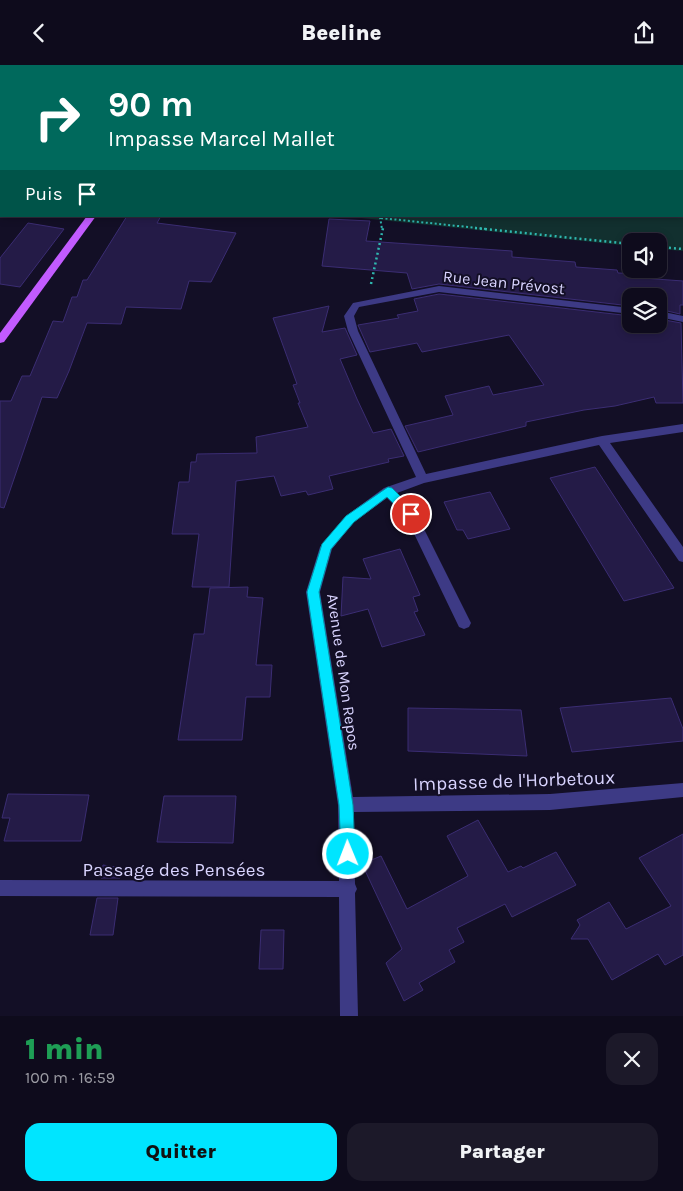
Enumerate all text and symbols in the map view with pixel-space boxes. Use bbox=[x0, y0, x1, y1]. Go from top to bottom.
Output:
icon: back bbox=[25, 19, 53, 47]
icon: share bbox=[630, 19, 658, 47]
text: Beeline bbox=[301, 20, 382, 46]
text: 90 m bbox=[108, 84, 194, 125]
icon: right bbox=[25, 85, 90, 150]
text: Impasse Marcel Mallet bbox=[108, 126, 335, 152]
icon: arrive bbox=[73, 180, 101, 208]
text: Puis bbox=[25, 183, 63, 205]
map controls bbox=[622, 233, 667, 333]
button: sound bbox=[622, 233, 667, 278]
street label: Rue Jean Prévost bbox=[442, 267, 566, 298]
button: layers bbox=[622, 288, 667, 333]
pin bbox=[390, 493, 432, 535]
icon: arrive bbox=[397, 500, 425, 528]
street label: Avenue de Mon Repos bbox=[323, 592, 364, 752]
street label: Impasse de l'Horbetoux bbox=[413, 766, 616, 796]
position arrow bbox=[321, 827, 373, 879]
street label: Passage des Pensées bbox=[82, 859, 266, 881]
text: 1 min bbox=[25, 1031, 104, 1067]
button: close bbox=[606, 1033, 658, 1085]
text: 100 m · 16:59 bbox=[25, 1068, 115, 1087]
button: Quitter bbox=[25, 1123, 337, 1181]
button: Partager bbox=[347, 1123, 658, 1181]

